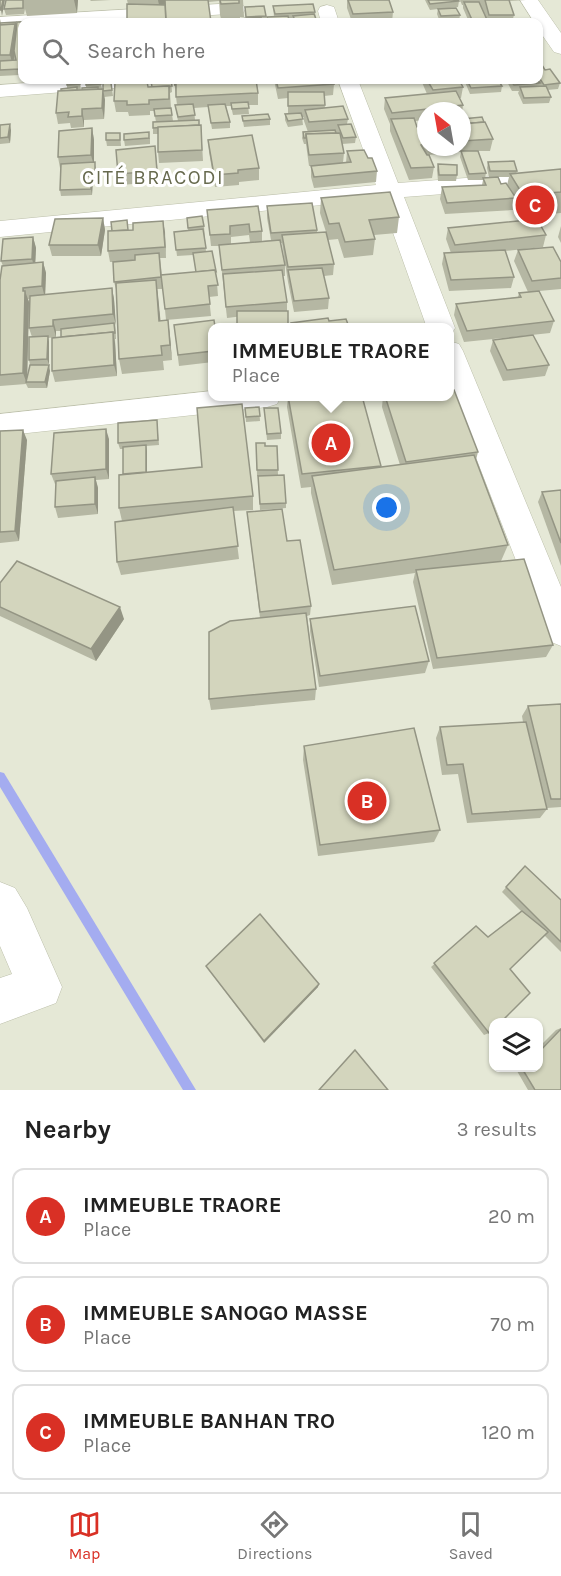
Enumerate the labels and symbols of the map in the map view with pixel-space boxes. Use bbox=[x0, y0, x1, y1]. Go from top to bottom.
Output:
north arrow bbox=[417, 102, 471, 156]
district label: CITÉ BRACODI bbox=[82, 165, 224, 189]
pin: C bbox=[516, 182, 554, 228]
pin: A bbox=[312, 420, 350, 466]
your location bbox=[372, 493, 401, 522]
pin: B bbox=[348, 778, 386, 824]

